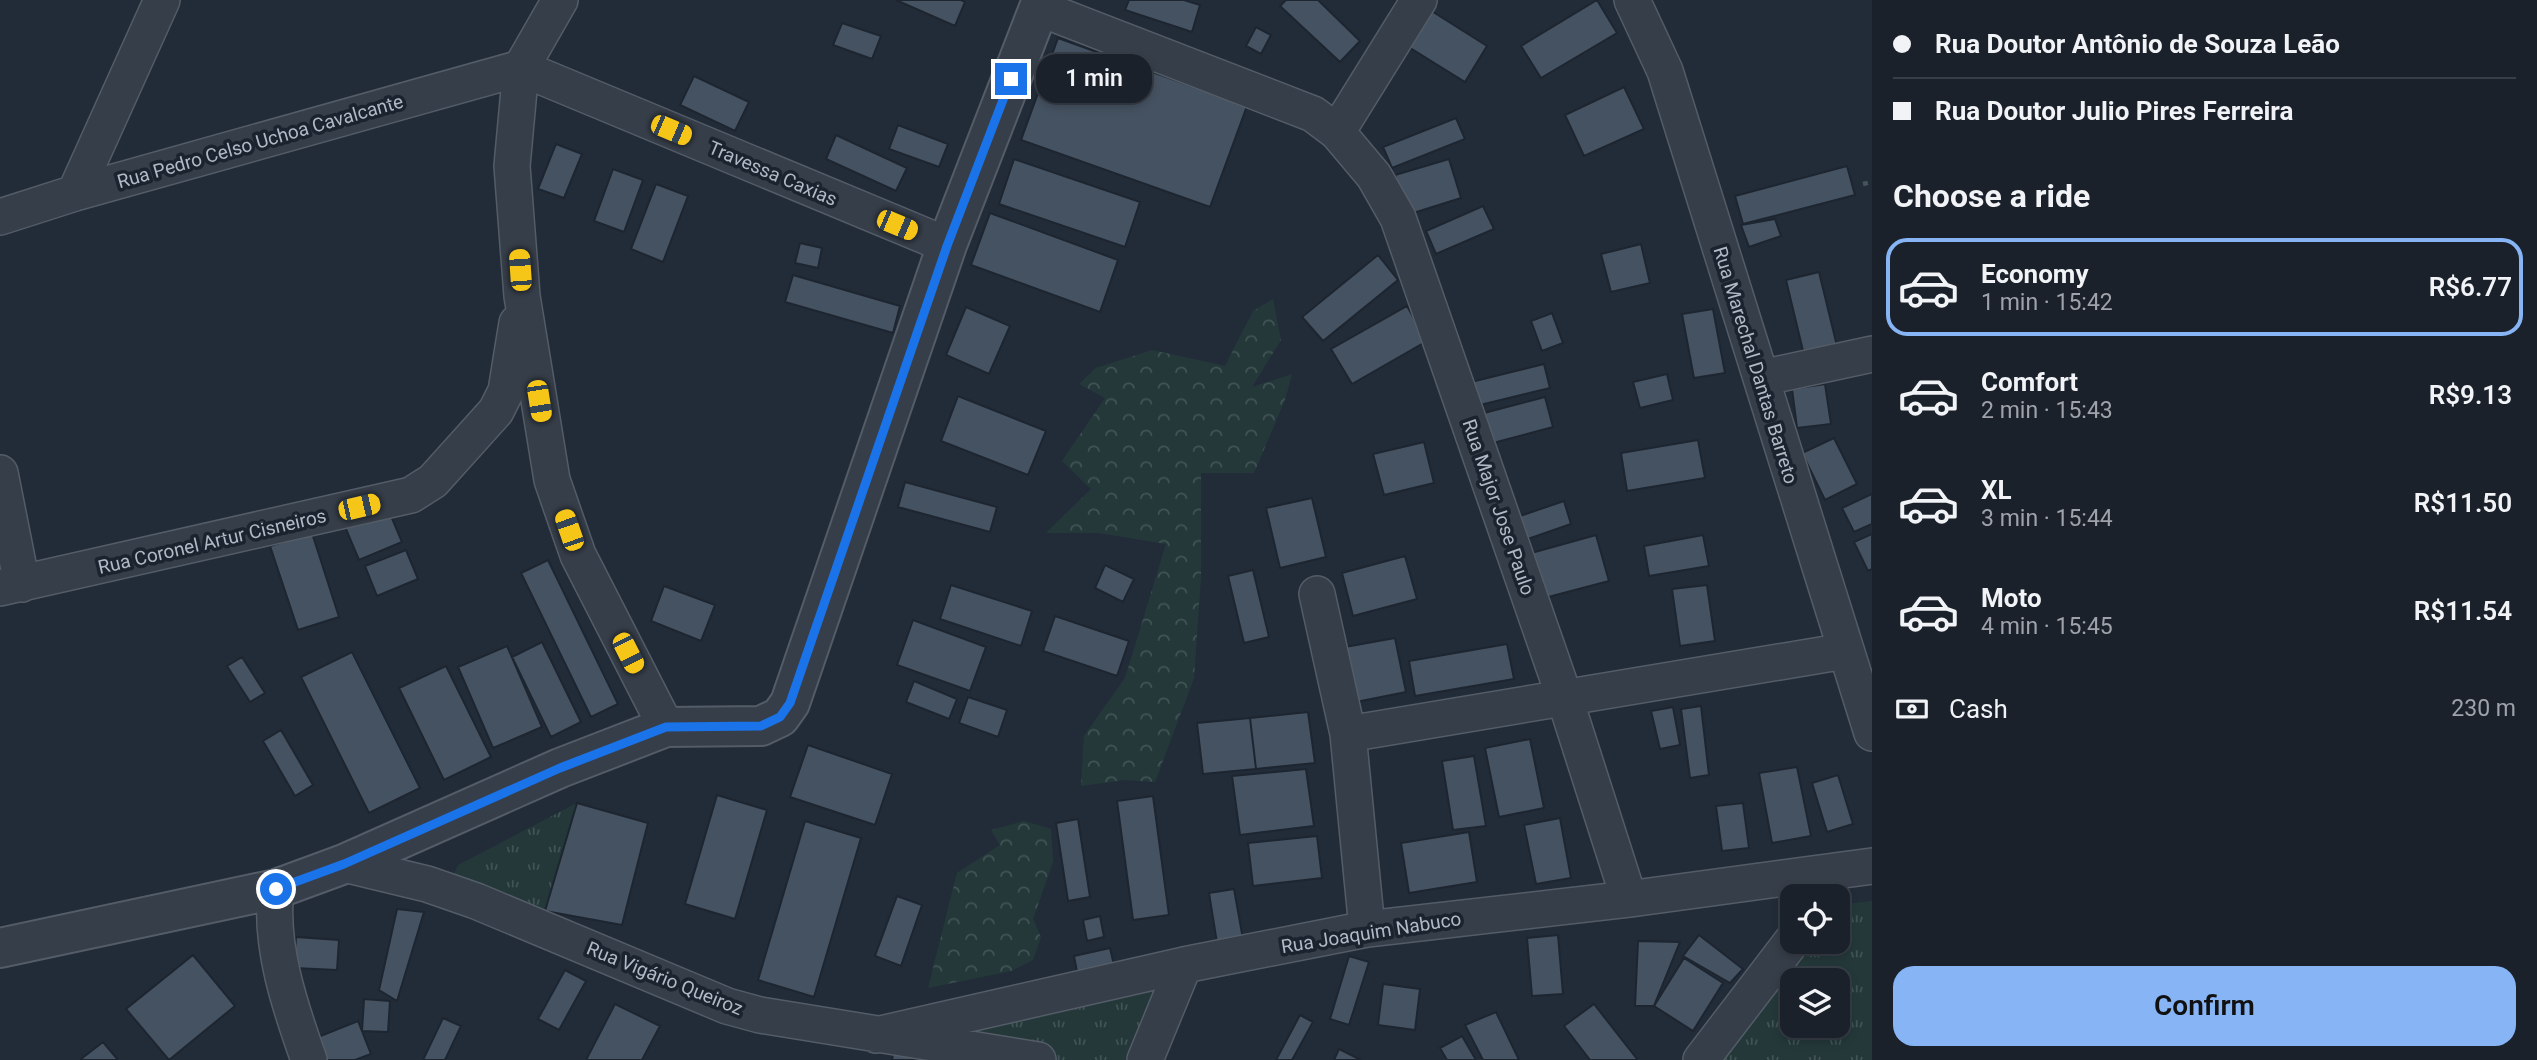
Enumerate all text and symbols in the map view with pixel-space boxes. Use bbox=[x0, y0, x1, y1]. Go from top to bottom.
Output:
text: Rua Doutor Antônio de Souza Leão bbox=[1935, 29, 2340, 59]
callout: 1 min bbox=[1036, 55, 1151, 104]
route end bbox=[995, 63, 1027, 95]
text: 1 min bbox=[1065, 65, 1123, 92]
street label: Rua Pedro Celso Uchoa Cavalcante bbox=[115, 90, 406, 193]
text: Rua Doutor Julio Pires Ferreira bbox=[1935, 96, 2293, 126]
car bbox=[648, 112, 695, 148]
street label: Travessa Caxias bbox=[705, 136, 841, 211]
text: Choose a ride bbox=[1893, 177, 2090, 215]
car bbox=[874, 207, 921, 243]
street label: Rua Marechal Dantas Barreto bbox=[1708, 244, 1803, 486]
car bbox=[509, 248, 532, 292]
icon: car bbox=[1897, 256, 1960, 319]
text: Economy bbox=[1981, 259, 2088, 289]
text: R$6.77 bbox=[2429, 272, 2512, 302]
text: 1 min · 15:42 bbox=[1981, 289, 2113, 316]
icon: car bbox=[1897, 364, 1960, 427]
text: Comfort bbox=[1981, 367, 2078, 397]
car bbox=[526, 379, 553, 423]
text: R$9.13 bbox=[2429, 380, 2512, 410]
text: 2 min · 15:43 bbox=[1981, 397, 2113, 424]
street label: Rua Major Jose Paulo bbox=[1458, 416, 1539, 598]
icon: car bbox=[1897, 472, 1960, 535]
text: XL bbox=[1981, 475, 2012, 505]
text: R$11.50 bbox=[2414, 488, 2512, 518]
car bbox=[337, 492, 382, 522]
street label: Rua Coronel Artur Cisneiros bbox=[96, 504, 328, 579]
text: 3 min · 15:44 bbox=[1981, 505, 2113, 532]
car bbox=[553, 507, 586, 553]
icon: car bbox=[1897, 580, 1960, 643]
text: Moto bbox=[1981, 583, 2042, 613]
text: R$11.54 bbox=[2414, 596, 2512, 626]
text: 4 min · 15:45 bbox=[1981, 613, 2113, 640]
car bbox=[610, 630, 647, 676]
icon: cash bbox=[1893, 690, 1931, 728]
text: Cash bbox=[1949, 694, 2008, 724]
text: 230 m bbox=[2451, 695, 2516, 722]
route start bbox=[260, 873, 292, 905]
map controls bbox=[1780, 884, 1850, 1038]
button: locate bbox=[1780, 884, 1850, 954]
street label: Rua Joaquim Nabuco bbox=[1279, 907, 1463, 958]
street label: Rua Vigário Queiroz bbox=[583, 937, 746, 1020]
button: Confirm bbox=[1893, 966, 2516, 1046]
button: layers bbox=[1780, 968, 1850, 1038]

